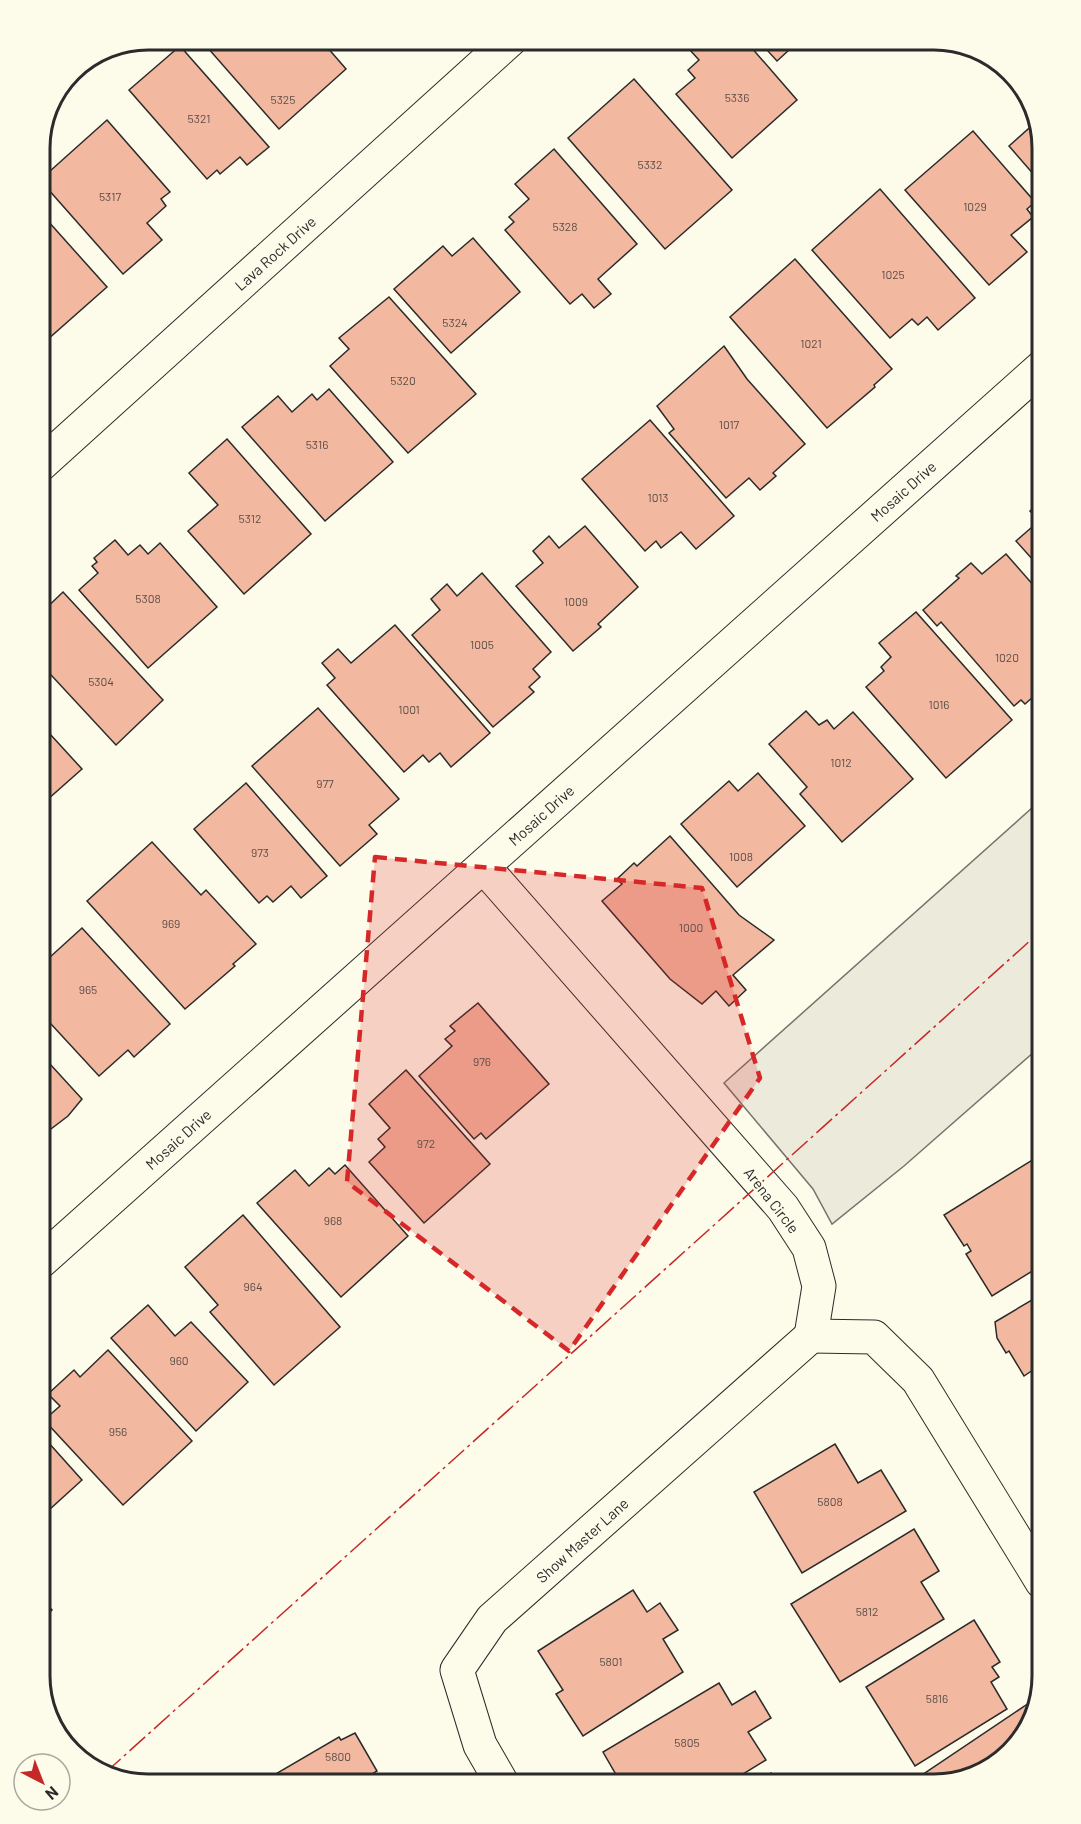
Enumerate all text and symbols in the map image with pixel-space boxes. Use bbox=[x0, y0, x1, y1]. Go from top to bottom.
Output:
house number: 5336 bbox=[725, 90, 749, 104]
house number: 5325 bbox=[271, 92, 295, 106]
house number: 5321 bbox=[188, 111, 210, 125]
house number: 5332 bbox=[638, 157, 662, 171]
house number: 5317 bbox=[99, 189, 121, 203]
house number: 1029 bbox=[963, 199, 987, 213]
street label: Lava Rock Drive bbox=[231, 212, 319, 294]
house number: 5328 bbox=[552, 219, 578, 233]
house number: 1025 bbox=[881, 267, 905, 281]
house number: 5324 bbox=[442, 315, 468, 329]
house number: 1021 bbox=[800, 336, 822, 350]
house number: 5320 bbox=[390, 373, 416, 387]
house number: 1017 bbox=[719, 417, 740, 431]
house number: 5316 bbox=[306, 437, 328, 451]
street label: Mosaic Drive bbox=[867, 457, 939, 525]
house number: 1013 bbox=[647, 490, 669, 504]
house number: 5312 bbox=[239, 511, 261, 525]
house number: 5308 bbox=[135, 591, 161, 605]
house number: 1009 bbox=[564, 594, 588, 608]
house number: 1005 bbox=[470, 637, 494, 651]
house number: 1020 bbox=[995, 650, 1019, 664]
house number: 5304 bbox=[88, 674, 114, 688]
house number: 1016 bbox=[928, 697, 950, 711]
house number: 1001 bbox=[398, 702, 420, 716]
house number: 1012 bbox=[830, 755, 852, 769]
house number: 977 bbox=[316, 776, 334, 790]
street label: Mosaic Drive bbox=[505, 781, 577, 849]
house number: 973 bbox=[251, 845, 269, 859]
house number: 1008 bbox=[729, 849, 753, 863]
house number: 969 bbox=[162, 916, 180, 930]
house number: 1000 bbox=[679, 920, 703, 934]
house number: 965 bbox=[79, 982, 97, 996]
house number: 976 bbox=[473, 1054, 491, 1068]
street label: Mosaic Drive bbox=[142, 1105, 214, 1173]
house number: 972 bbox=[417, 1136, 435, 1150]
street label: Arena Circle bbox=[741, 1163, 803, 1237]
house number: 968 bbox=[324, 1213, 342, 1227]
house number: 964 bbox=[243, 1279, 263, 1293]
house number: 960 bbox=[169, 1353, 189, 1367]
house number: 956 bbox=[109, 1424, 127, 1438]
street label: Show Master Lane bbox=[532, 1494, 632, 1586]
house number: 5808 bbox=[817, 1494, 843, 1508]
house number: 5812 bbox=[856, 1604, 878, 1618]
house number: 5801 bbox=[599, 1654, 623, 1668]
house number: 5816 bbox=[926, 1691, 948, 1705]
house number: 5805 bbox=[674, 1735, 700, 1749]
house number: 5800 bbox=[325, 1749, 351, 1763]
north arrow bbox=[12, 1752, 72, 1812]
text: N bbox=[42, 1783, 63, 1804]

